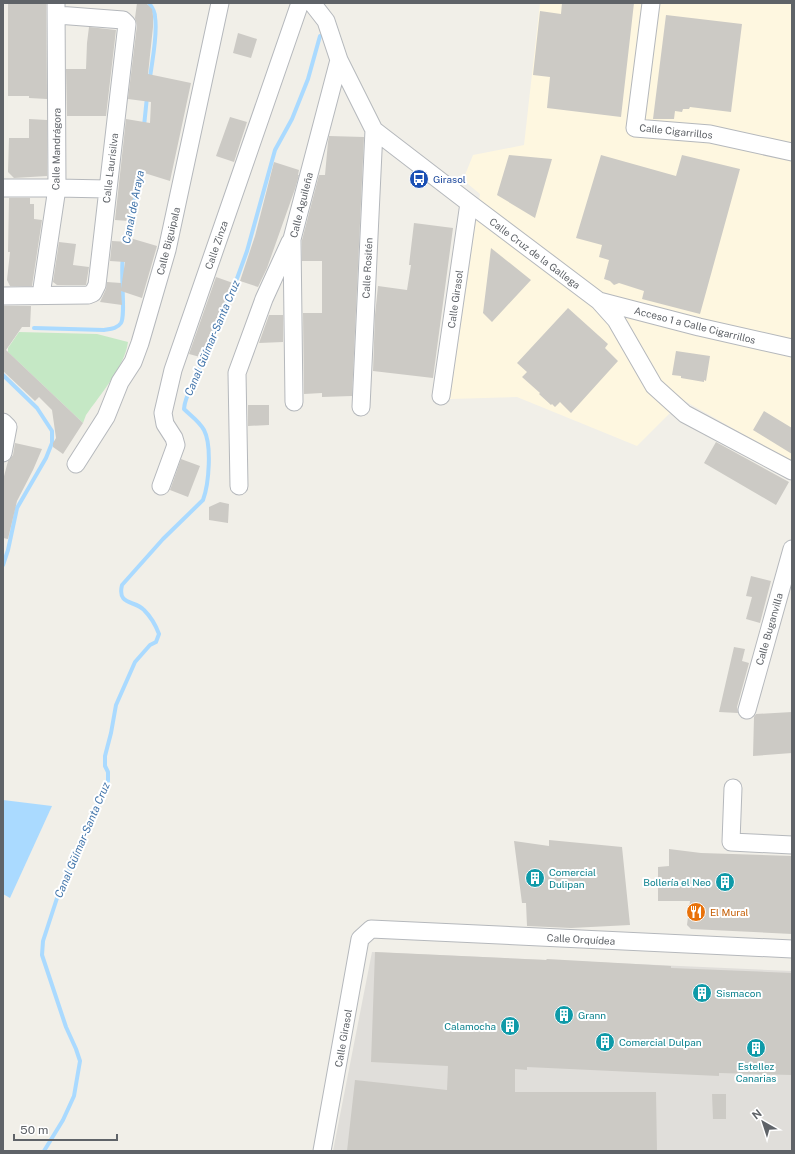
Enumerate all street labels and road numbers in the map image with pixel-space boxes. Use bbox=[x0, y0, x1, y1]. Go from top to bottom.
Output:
street label: Calle Mandrágora bbox=[49, 108, 63, 190]
street label: Calle Cigarrillos bbox=[639, 121, 713, 141]
street label: Calle Laurisilva bbox=[100, 132, 120, 204]
street label: Calle Aguileña bbox=[287, 171, 315, 239]
street label: Calle Biguipala bbox=[154, 206, 182, 276]
street label: Calle Cruz de la Gallega bbox=[487, 215, 583, 291]
street label: Calle Zinza bbox=[202, 219, 230, 271]
street label: Calle Rositén bbox=[359, 237, 375, 299]
street label: Calle Girasol bbox=[445, 269, 465, 329]
street label: Acceso 1 a Calle Cigarrillos bbox=[633, 304, 757, 346]
street label: Calle Buganvilla bbox=[753, 591, 785, 667]
street label: Calle Orquídea bbox=[546, 931, 616, 947]
street label: Calle Girasol bbox=[332, 1008, 354, 1068]

